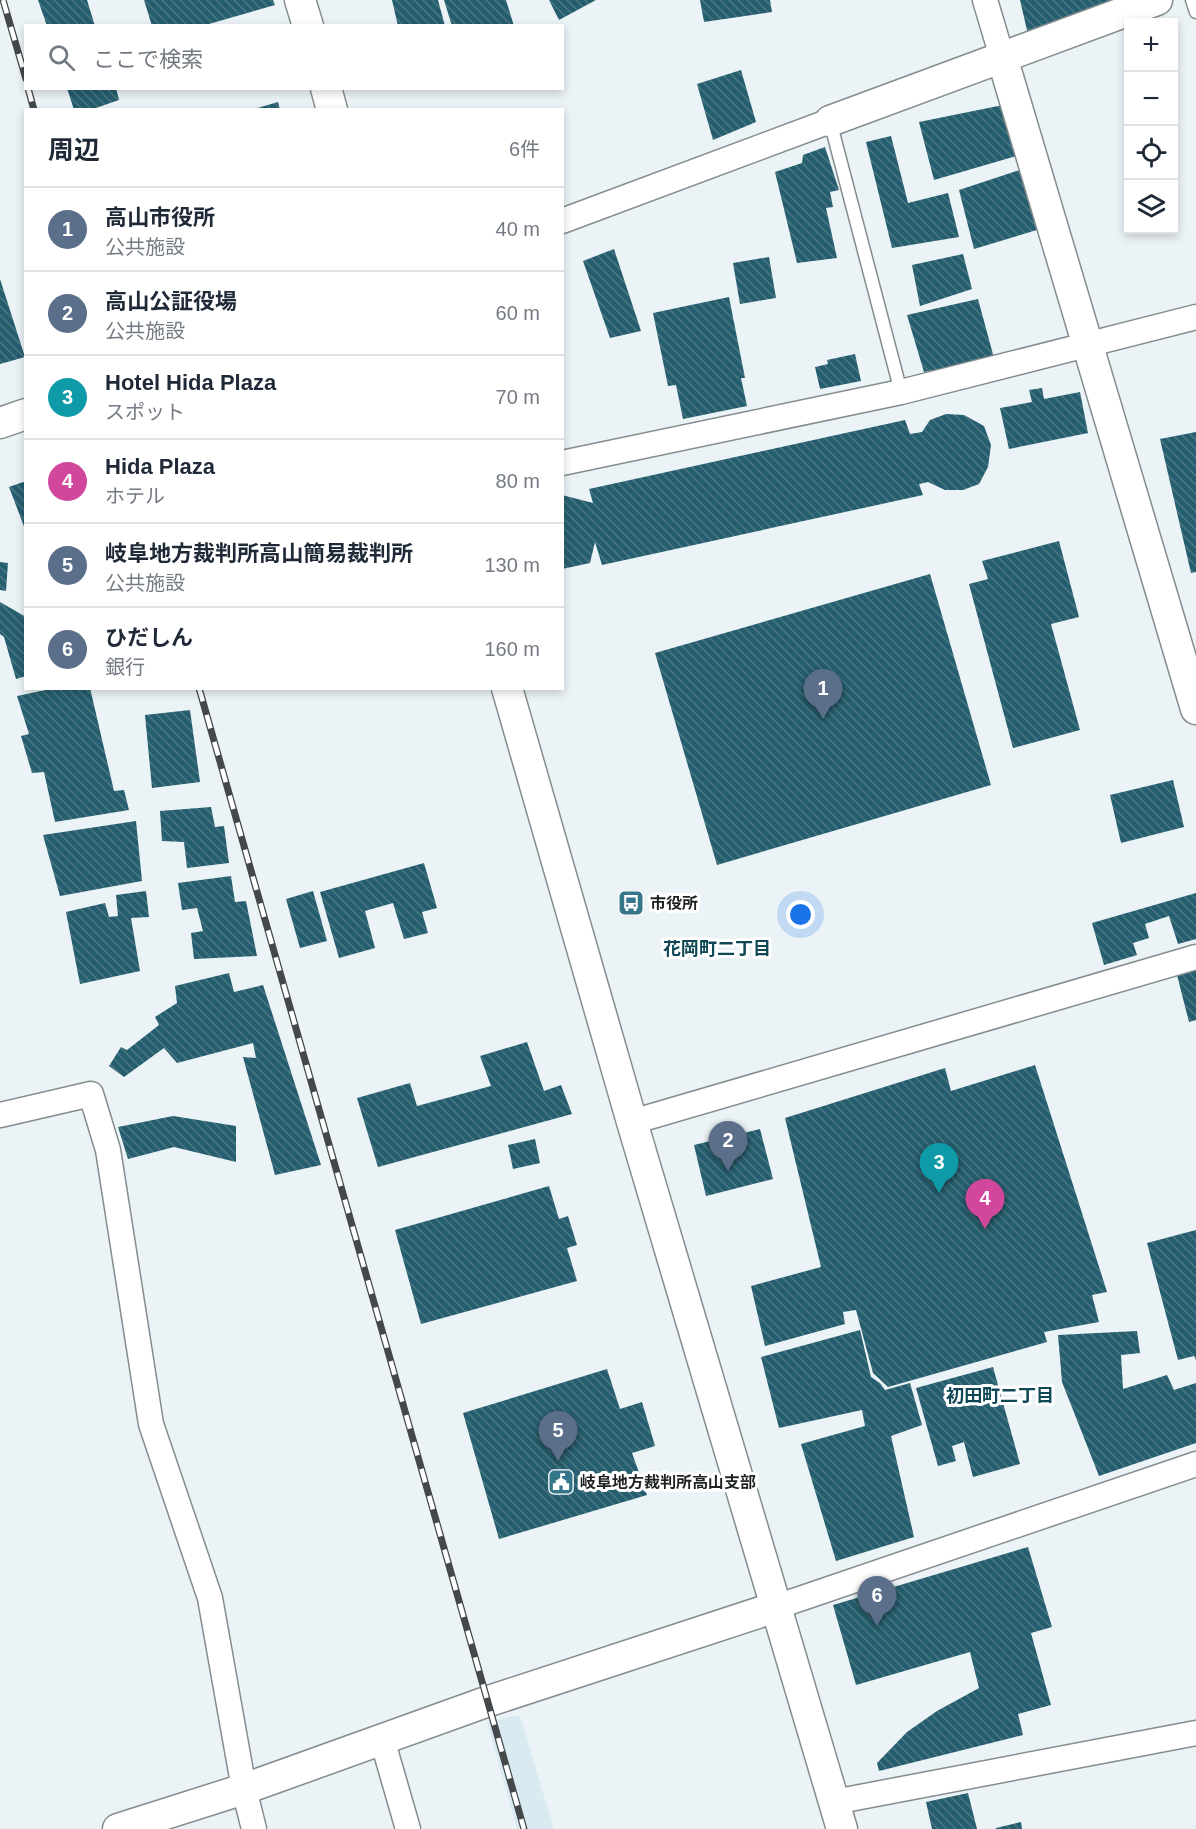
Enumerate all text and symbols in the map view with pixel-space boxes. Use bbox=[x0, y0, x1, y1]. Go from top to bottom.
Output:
map controls bbox=[1124, 18, 1178, 234]
button: + bbox=[1124, 18, 1178, 72]
search box bbox=[24, 24, 564, 90]
icon: search bbox=[45, 41, 78, 74]
text: ここで検索 bbox=[93, 47, 203, 72]
button: − bbox=[1124, 72, 1178, 126]
button: locate bbox=[1124, 126, 1178, 180]
text: 周辺 bbox=[48, 135, 100, 165]
text: 6件 bbox=[509, 138, 540, 160]
button: layers bbox=[1124, 180, 1178, 234]
text: 高山市役所 bbox=[105, 205, 215, 230]
text: 1 bbox=[62, 218, 73, 240]
text: 40 m bbox=[496, 218, 540, 240]
text: 公共施設 bbox=[105, 236, 185, 258]
text: 高山公証役場 bbox=[105, 289, 237, 314]
text: 2 bbox=[62, 302, 73, 324]
text: 60 m bbox=[496, 302, 540, 324]
text: 公共施設 bbox=[105, 320, 185, 342]
text: Hotel Hida Plaza bbox=[105, 370, 276, 395]
text: 3 bbox=[62, 386, 73, 408]
text: 70 m bbox=[496, 386, 540, 408]
text: スポット bbox=[105, 401, 185, 423]
text: Hida Plaza bbox=[105, 454, 215, 479]
text: 4 bbox=[62, 470, 73, 492]
text: 80 m bbox=[496, 470, 540, 492]
text: ホテル bbox=[105, 485, 165, 507]
text: 岐阜地方裁判所高山簡易裁判所 bbox=[105, 541, 413, 566]
text: 5 bbox=[62, 554, 73, 576]
text: 130 m bbox=[484, 554, 540, 576]
text: 公共施設 bbox=[105, 572, 185, 594]
text: ひだしん bbox=[105, 625, 193, 650]
text: 6 bbox=[62, 638, 73, 660]
text: 160 m bbox=[484, 638, 540, 660]
text: 銀行 bbox=[105, 656, 145, 678]
pin: 1 bbox=[804, 670, 842, 719]
bus stop icon: 市役所 bbox=[616, 888, 646, 918]
place label: 市役所 bbox=[650, 895, 698, 912]
your location bbox=[786, 900, 815, 929]
district label: 花岡町二丁目 bbox=[663, 939, 771, 959]
pin: 2 bbox=[708, 1122, 748, 1171]
pin: 3 bbox=[920, 1144, 958, 1193]
pin: 4 bbox=[966, 1180, 1004, 1229]
district label: 初田町二丁目 bbox=[946, 1386, 1054, 1406]
pin: 5 bbox=[538, 1412, 578, 1461]
public building icon: 岐阜地方裁判所高山支部 bbox=[546, 1467, 576, 1497]
place label: 岐阜地方裁判所高山支部 bbox=[580, 1473, 756, 1491]
pin: 6 bbox=[858, 1576, 896, 1626]

